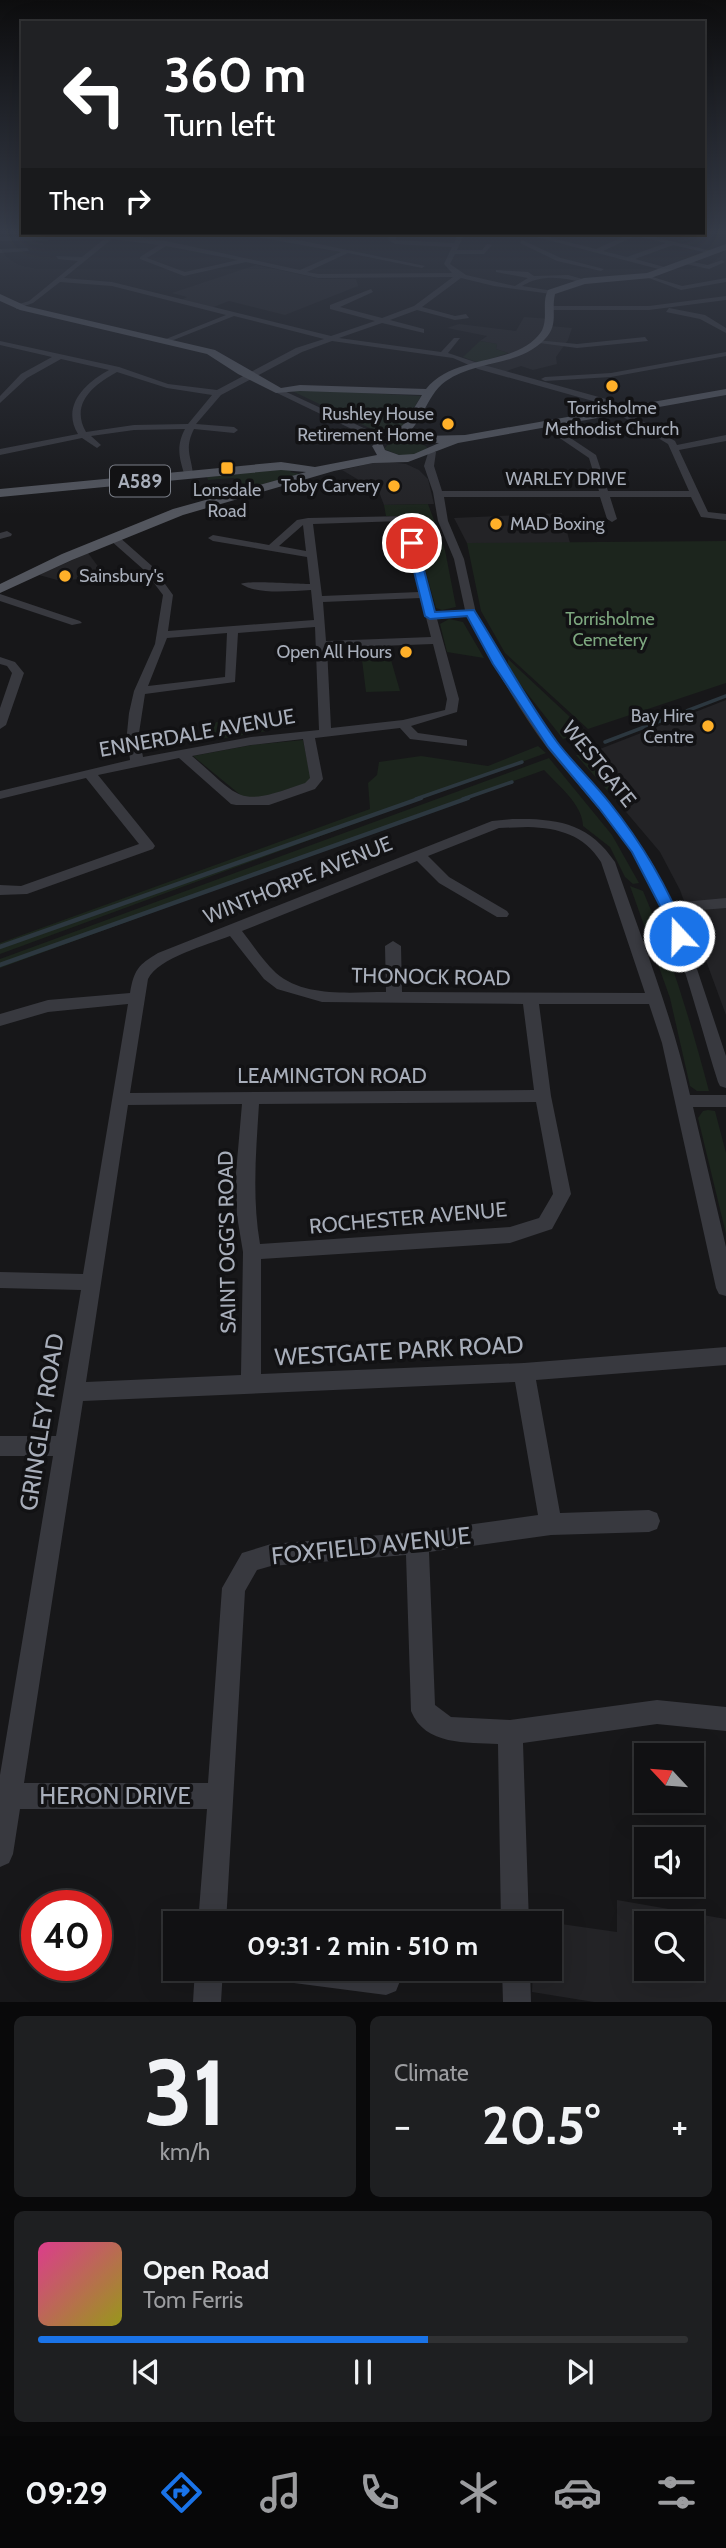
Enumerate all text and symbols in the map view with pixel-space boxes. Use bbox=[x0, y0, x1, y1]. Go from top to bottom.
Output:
text: 360 m bbox=[164, 45, 306, 104]
icon: left bbox=[49, 49, 140, 140]
text: Turn left bbox=[164, 105, 275, 144]
icon: right bbox=[119, 182, 157, 220]
text: Then bbox=[49, 185, 105, 217]
marker: Torrisholme Methodist Church bbox=[604, 378, 620, 394]
place label: Torrisholme Methodist Church bbox=[545, 397, 679, 440]
place label: Rushley House Retirement Home bbox=[297, 403, 434, 446]
marker: Rushley House Retirement Home bbox=[440, 416, 456, 432]
marker: Lonsdale Road bbox=[219, 460, 235, 476]
road number: A589 bbox=[110, 466, 170, 496]
street label: WARLEY DRIVE bbox=[505, 468, 627, 490]
place label: Toby Carvery bbox=[281, 475, 380, 497]
marker: Toby Carvery bbox=[386, 478, 402, 494]
place label: Lonsdale Road bbox=[193, 479, 261, 522]
pin bbox=[382, 513, 442, 573]
place label: MAD Boxing bbox=[510, 513, 606, 535]
marker: MAD Boxing bbox=[488, 516, 504, 532]
icon: arrive bbox=[393, 524, 431, 562]
place label: Sainsbury's bbox=[79, 565, 164, 587]
marker: Sainsbury's bbox=[57, 568, 73, 584]
park label: Torrisholme Cemetery bbox=[565, 608, 655, 651]
place label: Open All Hours bbox=[276, 641, 392, 663]
marker: Open All Hours bbox=[398, 644, 414, 660]
street label: ENNERDALE AVENUE bbox=[97, 703, 297, 762]
place label: Bay Hire Centre bbox=[631, 705, 694, 748]
street label: WESTGATE bbox=[557, 716, 642, 812]
marker: Bay Hire Centre bbox=[700, 718, 716, 734]
street label: WINTHORPE AVENUE bbox=[200, 830, 396, 929]
position arrow bbox=[642, 899, 716, 973]
street label: THONOCK ROAD bbox=[351, 963, 511, 990]
street label: LEAMINGTON ROAD bbox=[237, 1063, 427, 1088]
street label: SAINT OGG'S ROAD bbox=[212, 1150, 241, 1334]
street label: ROCHESTER AVENUE bbox=[308, 1196, 508, 1239]
street label: WESTGATE PARK ROAD bbox=[274, 1329, 524, 1372]
street label: GRINGLEY ROAD bbox=[13, 1331, 70, 1513]
street label: FOXFIELD AVENUE bbox=[270, 1521, 472, 1570]
north arrow bbox=[634, 1743, 704, 1813]
map controls bbox=[634, 1743, 704, 1981]
street label: HERON DRIVE bbox=[39, 1781, 191, 1810]
button: sound bbox=[634, 1827, 704, 1897]
speed limit sign: 40 bbox=[21, 1890, 112, 1981]
button: search bbox=[634, 1911, 704, 1981]
text: 09:31 · 2 min · 510 m bbox=[247, 1930, 478, 1962]
text: 31 bbox=[144, 2037, 226, 2148]
text: Climate bbox=[394, 2059, 469, 2087]
text: 20.5° bbox=[482, 2094, 600, 2157]
text: − bbox=[394, 2102, 411, 2149]
text: + bbox=[671, 2102, 688, 2149]
text: km/h bbox=[160, 2138, 210, 2166]
text: Open Road bbox=[143, 2254, 269, 2286]
text: Tom Ferris bbox=[143, 2286, 243, 2314]
icon: previous bbox=[127, 2353, 165, 2391]
icon: pause bbox=[344, 2353, 382, 2391]
icon: next bbox=[561, 2353, 599, 2391]
icon: directions bbox=[157, 2468, 206, 2517]
icon: music bbox=[256, 2468, 305, 2517]
icon: phone bbox=[355, 2468, 404, 2517]
icon: climate bbox=[454, 2468, 503, 2517]
icon: car bbox=[553, 2468, 602, 2517]
icon: filters bbox=[652, 2468, 701, 2517]
text: 09:29 bbox=[25, 2473, 108, 2512]

